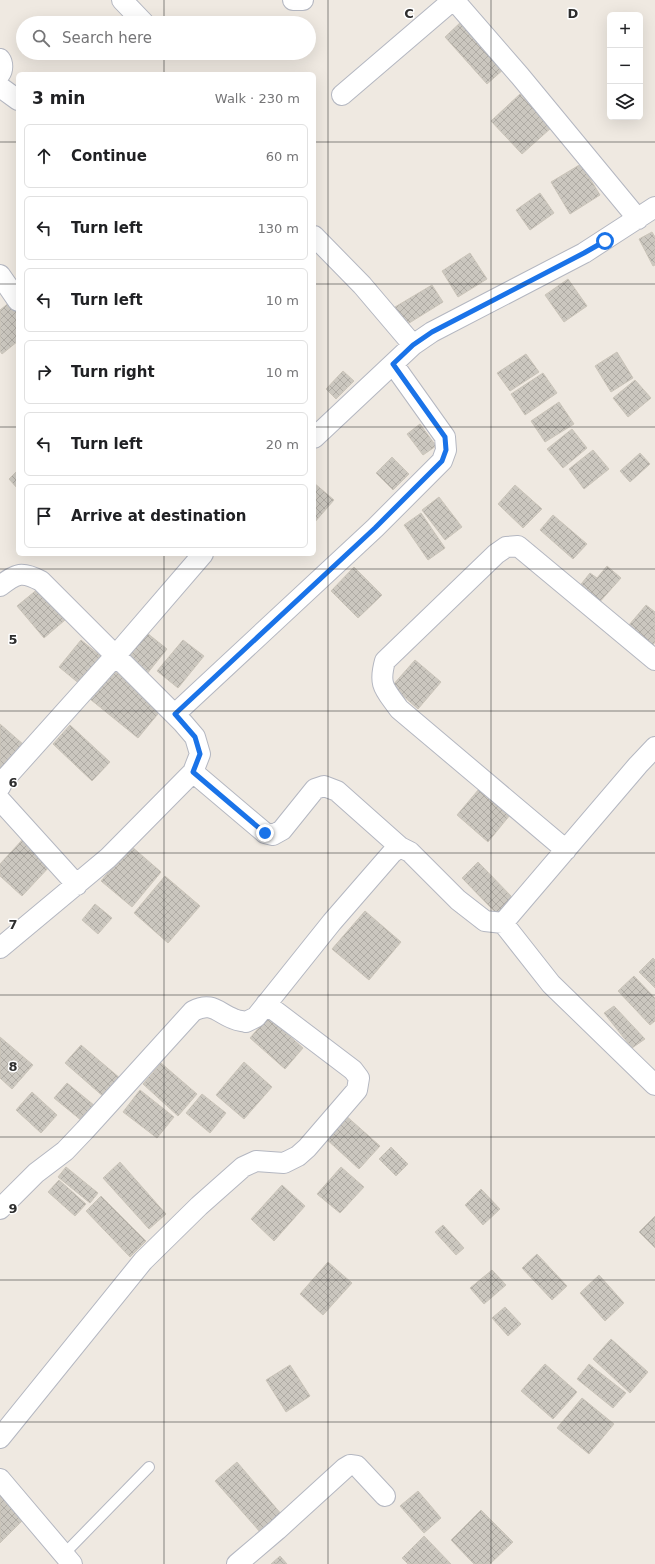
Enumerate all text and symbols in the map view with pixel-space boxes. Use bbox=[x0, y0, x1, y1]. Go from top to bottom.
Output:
text: C bbox=[404, 6, 414, 21]
text: D bbox=[568, 6, 579, 21]
map controls bbox=[607, 12, 643, 120]
button: + bbox=[607, 12, 643, 48]
search box bbox=[16, 16, 316, 60]
icon: search bbox=[30, 27, 52, 49]
text: Search here bbox=[62, 29, 152, 47]
button: − bbox=[607, 48, 643, 84]
button: layers bbox=[607, 84, 643, 120]
text: 3 min bbox=[32, 88, 85, 108]
text: Walk · 230 m bbox=[215, 91, 300, 106]
icon: ahead bbox=[33, 145, 55, 167]
text: Continue bbox=[71, 147, 147, 165]
text: 60 m bbox=[266, 149, 299, 164]
icon: left bbox=[33, 217, 55, 239]
text: Turn left bbox=[71, 219, 143, 237]
text: 130 m bbox=[257, 221, 299, 236]
route start bbox=[596, 232, 614, 250]
icon: left bbox=[33, 289, 55, 311]
text: Turn left bbox=[71, 291, 143, 309]
text: 10 m bbox=[266, 293, 299, 308]
icon: right bbox=[33, 361, 55, 383]
text: Turn right bbox=[71, 363, 155, 381]
text: 10 m bbox=[266, 365, 299, 380]
icon: left bbox=[33, 433, 55, 455]
text: Turn left bbox=[71, 435, 143, 453]
text: 20 m bbox=[266, 437, 299, 452]
icon: arrive bbox=[33, 505, 55, 527]
text: Arrive at destination bbox=[71, 507, 246, 525]
text: 5 bbox=[8, 632, 18, 647]
text: 6 bbox=[8, 775, 18, 790]
route end bbox=[256, 824, 274, 842]
text: 7 bbox=[8, 917, 18, 932]
text: 8 bbox=[8, 1059, 18, 1074]
text: 9 bbox=[8, 1201, 18, 1216]

